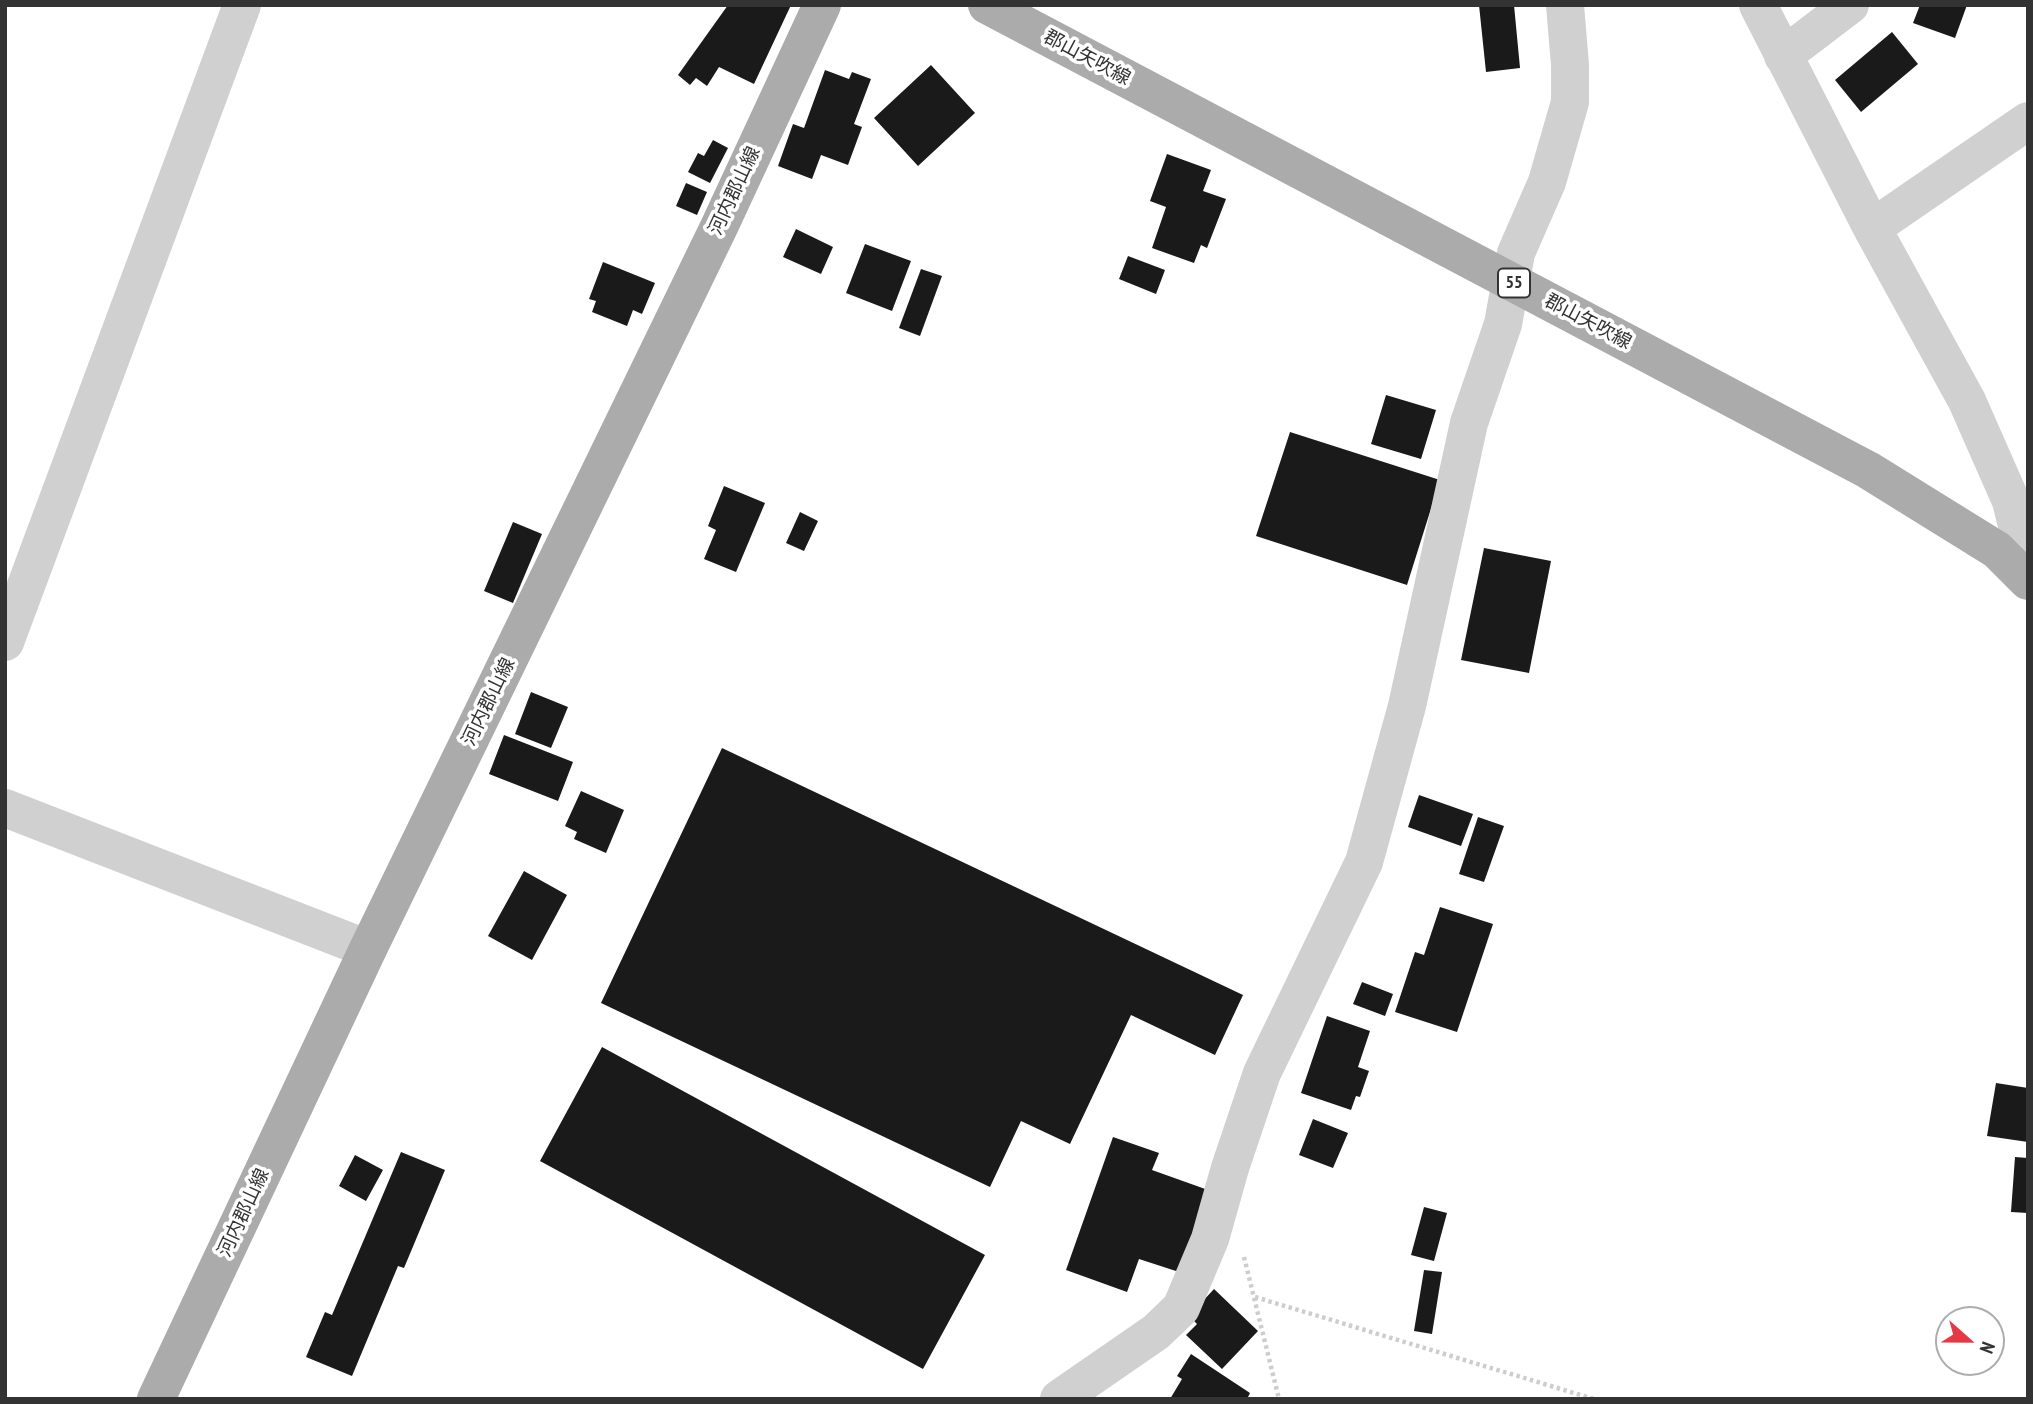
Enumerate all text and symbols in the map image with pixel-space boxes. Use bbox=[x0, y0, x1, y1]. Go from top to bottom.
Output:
street label: 郡山矢吹線 bbox=[1040, 26, 1134, 90]
street label: 河内郡山線 bbox=[705, 143, 765, 239]
road number: 55 bbox=[1498, 268, 1530, 298]
street label: 郡山矢吹線 bbox=[1541, 290, 1635, 354]
street label: 河内郡山線 bbox=[458, 654, 520, 750]
street label: 河内郡山線 bbox=[214, 1165, 274, 1261]
north arrow bbox=[1935, 1306, 2005, 1376]
text: N bbox=[1975, 1339, 2001, 1357]

